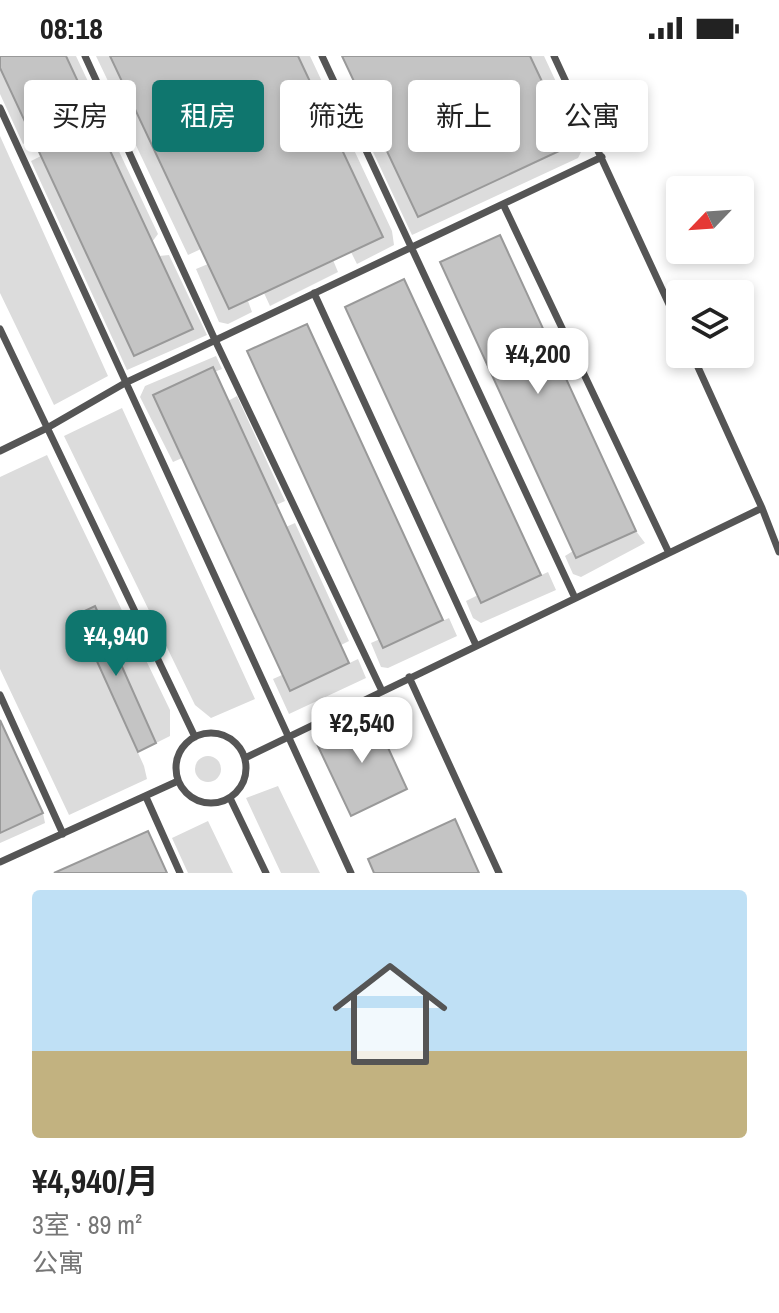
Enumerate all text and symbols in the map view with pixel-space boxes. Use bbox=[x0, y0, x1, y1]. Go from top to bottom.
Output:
text: 08:18 bbox=[40, 8, 103, 48]
chip: 买房 bbox=[24, 80, 136, 152]
chip: 租房 bbox=[152, 80, 264, 152]
chip: 筛选 bbox=[280, 80, 392, 152]
chip: 新上 bbox=[408, 80, 520, 152]
chip: 公寓 bbox=[536, 80, 648, 152]
north arrow bbox=[666, 176, 754, 264]
map controls bbox=[666, 176, 754, 368]
button: layers bbox=[666, 280, 754, 368]
pin: ¥4,200 bbox=[473, 328, 603, 396]
text: ¥4,200 bbox=[505, 336, 571, 371]
pin: ¥4,940 bbox=[51, 610, 181, 678]
text: ¥4,940 bbox=[83, 618, 149, 653]
pin: ¥2,540 bbox=[297, 697, 427, 765]
text: ¥2,540 bbox=[329, 705, 395, 740]
icon: home bbox=[318, 942, 462, 1086]
text: ¥4,940/月 bbox=[32, 1158, 159, 1204]
text: 3室 · 89 m² bbox=[32, 1207, 142, 1242]
text: 公寓 bbox=[32, 1245, 84, 1280]

